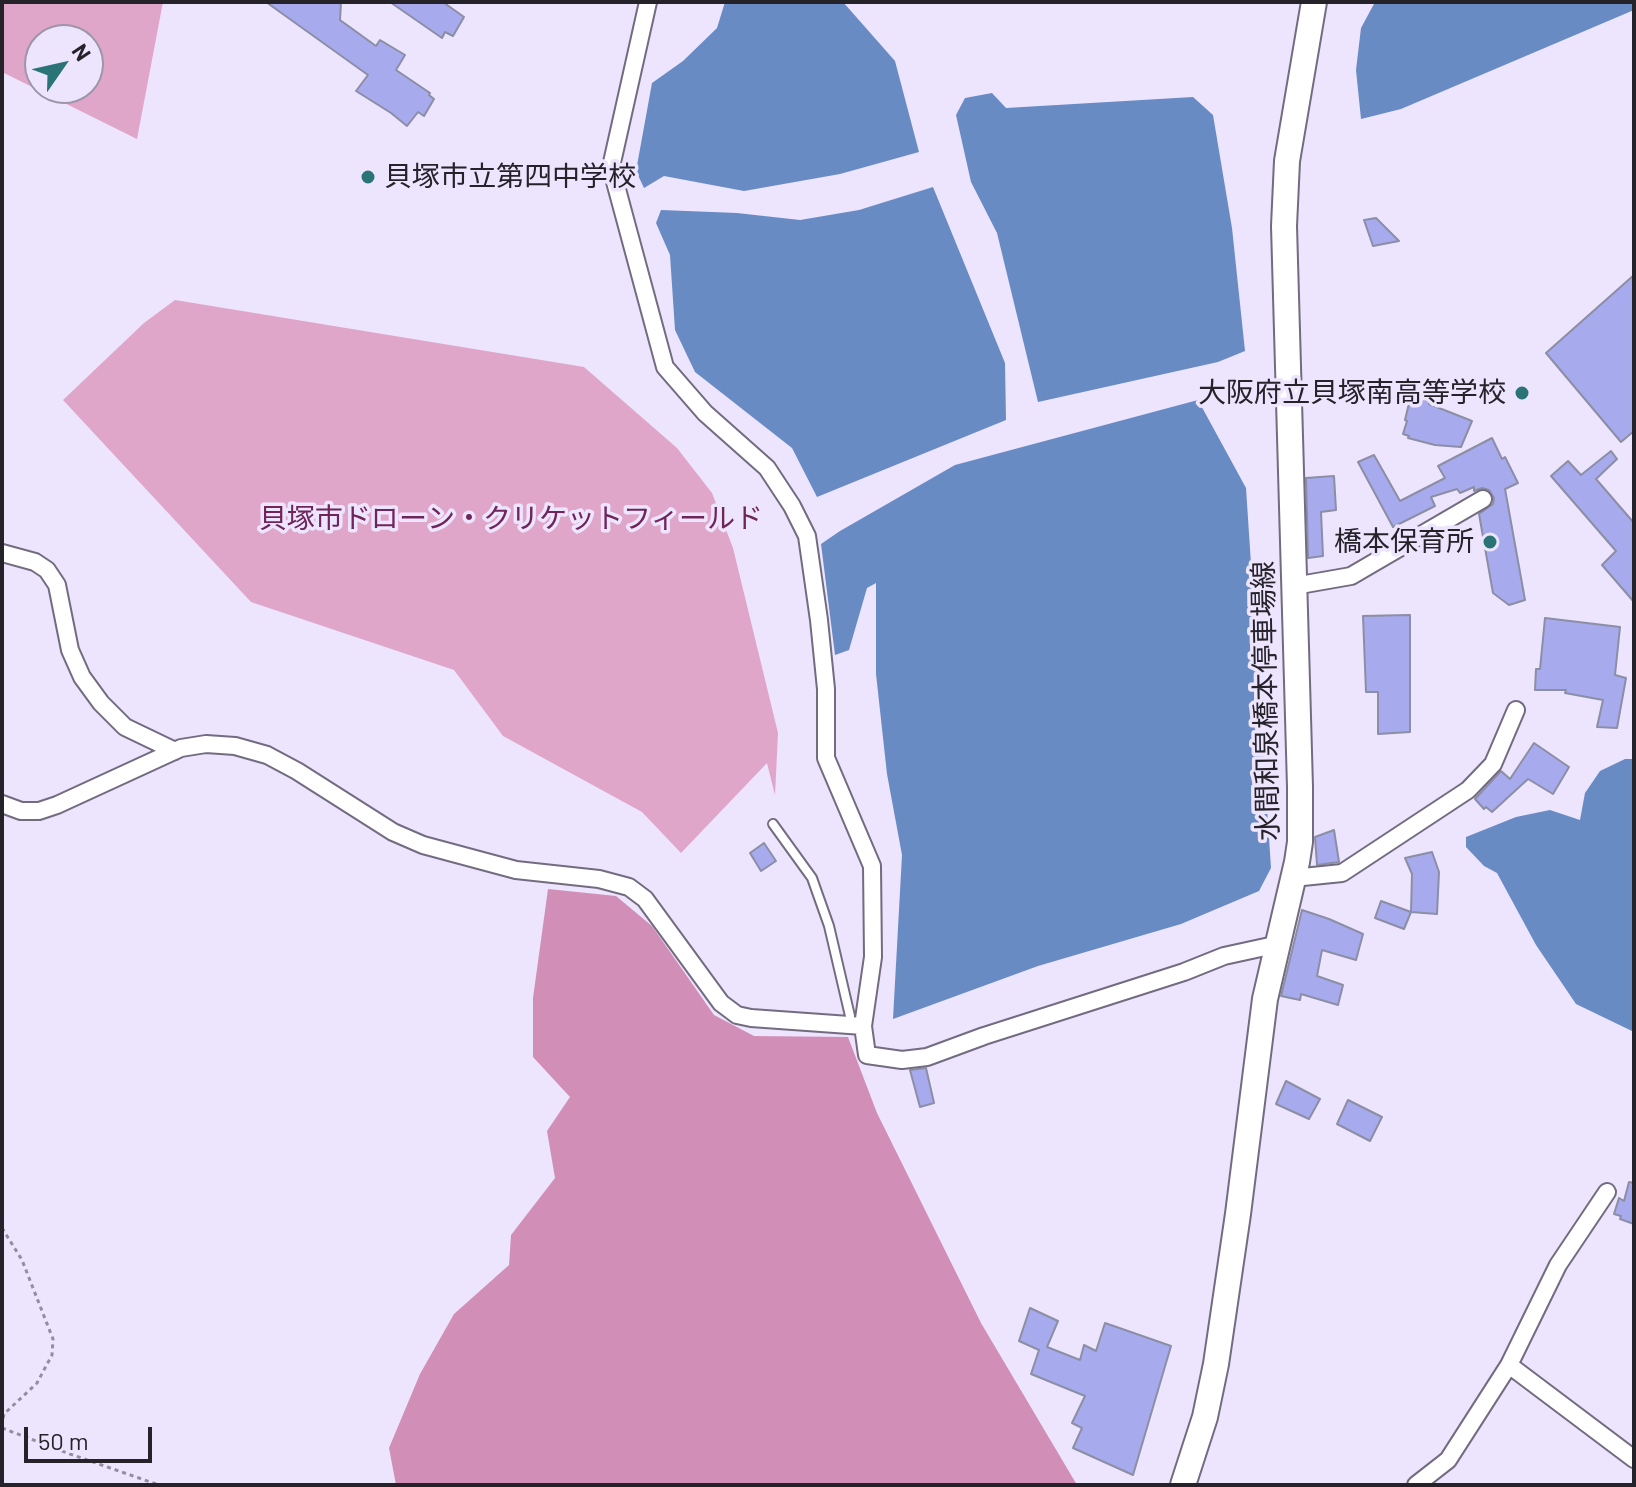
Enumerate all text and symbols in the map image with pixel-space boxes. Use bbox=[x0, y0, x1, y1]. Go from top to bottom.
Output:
north arrow bbox=[24, 24, 104, 104]
text: N bbox=[67, 38, 97, 65]
place label: 貝塚市立第四中学校 bbox=[384, 160, 636, 194]
marker: 貝塚市立第四中学校 bbox=[359, 168, 377, 186]
place label: 大阪府立貝塚南高等学校 bbox=[1198, 376, 1506, 410]
marker: 大阪府立貝塚南高等学校 bbox=[1513, 384, 1531, 402]
park label: 貝塚市ドローン・クリケットフィールド bbox=[259, 502, 763, 536]
place label: 橋本保育所 bbox=[1334, 525, 1474, 559]
marker: 橋本保育所 bbox=[1481, 533, 1499, 551]
street label: 水間和泉橋本停車場線 bbox=[1247, 561, 1285, 841]
scale bar bbox=[28, 1411, 156, 1461]
text: 50 m bbox=[38, 1426, 89, 1455]

